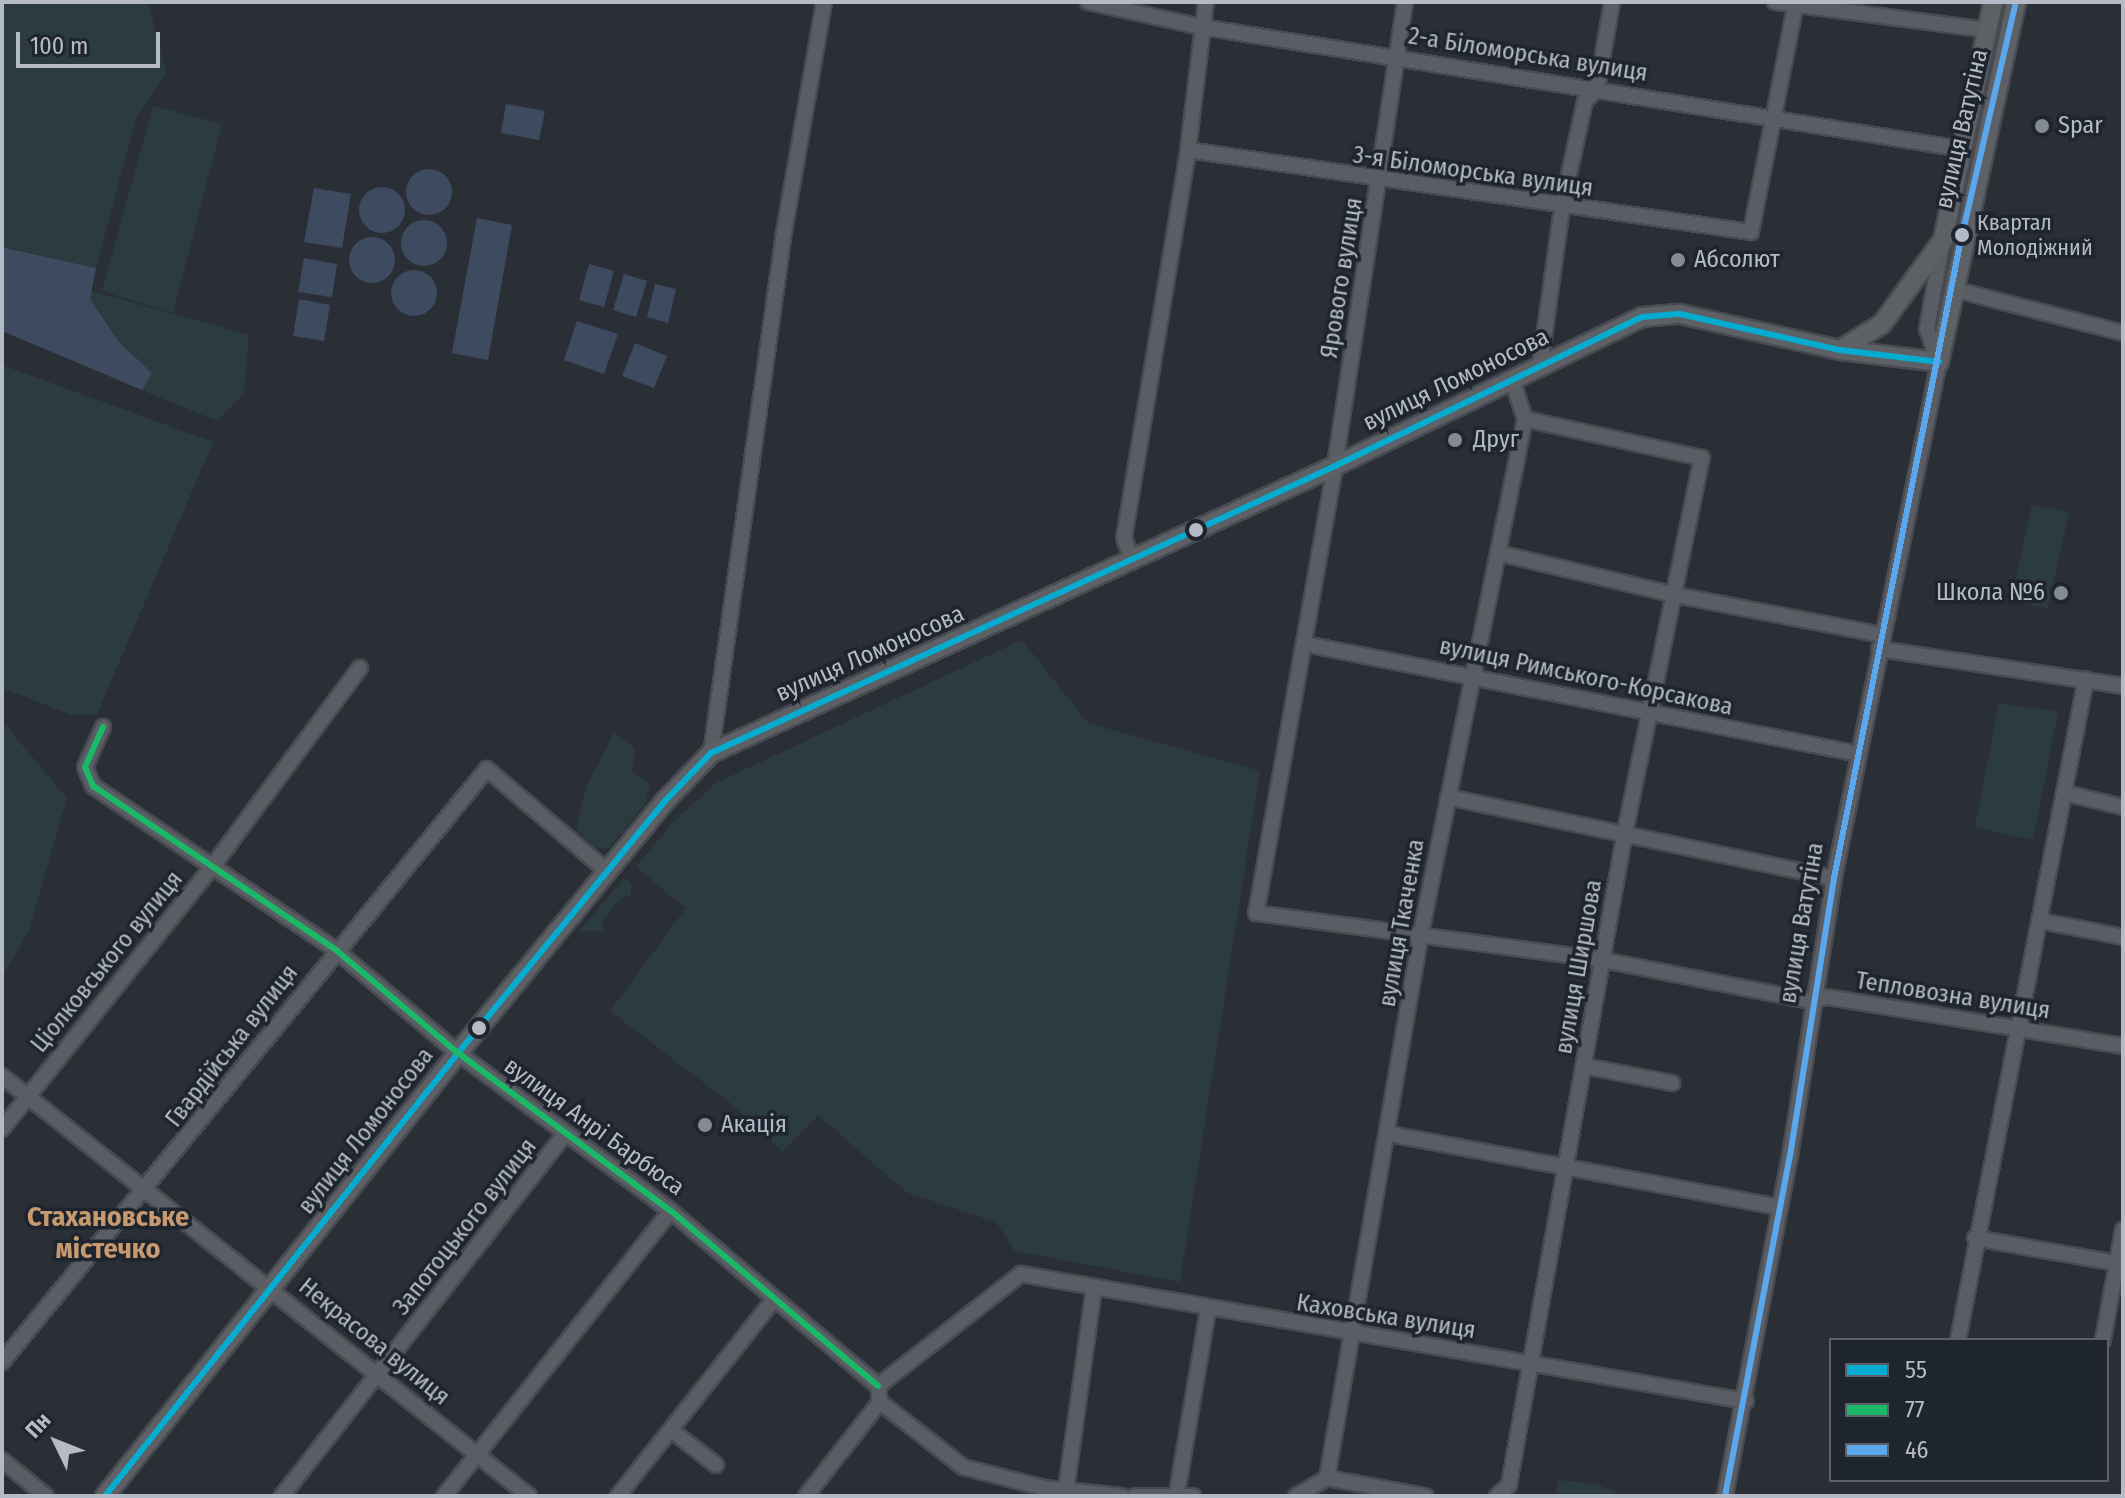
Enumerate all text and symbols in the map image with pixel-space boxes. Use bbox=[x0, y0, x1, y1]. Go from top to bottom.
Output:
scale bar bbox=[20, 16, 164, 66]
street label: 2-а Біломорська вулиця bbox=[1406, 22, 1650, 88]
text: 100 m bbox=[30, 32, 88, 60]
street label: вулиця Ватутіна bbox=[1930, 46, 1994, 212]
place label: Spar bbox=[2058, 112, 2103, 140]
marker: Spar bbox=[2033, 117, 2051, 135]
street label: 3-я Біломорська вулиця bbox=[1351, 141, 1595, 203]
street label: Ярового вулиця bbox=[1315, 196, 1369, 360]
place label: Квартал Молодіжний bbox=[1977, 209, 2093, 260]
marker: Квартал Молодіжний bbox=[1954, 227, 1970, 243]
place label: Абсолют bbox=[1694, 246, 1780, 274]
marker: Абсолют bbox=[1669, 251, 1687, 269]
street label: вулиця Ломоносова bbox=[1358, 323, 1554, 437]
place label: Друг bbox=[1473, 426, 1519, 454]
marker: Друг bbox=[1444, 429, 1466, 451]
unlabelled marker bbox=[1188, 522, 1204, 538]
place label: Школа №6 bbox=[1936, 579, 2045, 607]
marker: Школа №6 bbox=[2052, 584, 2070, 602]
street label: вулиця Ломоносова bbox=[771, 600, 969, 708]
street label: вулиця Римського-Корсакова bbox=[1437, 632, 1735, 722]
street label: вулиця Ткаченка bbox=[1373, 837, 1431, 1009]
street label: вулиця Ватутіна bbox=[1774, 840, 1830, 1006]
street label: Ціолковського вулиця bbox=[25, 866, 189, 1058]
street label: вулиця Ширшова bbox=[1549, 878, 1609, 1056]
street label: Гвардійська вулиця bbox=[160, 959, 304, 1133]
street label: Тепловозна вулиця bbox=[1854, 966, 2052, 1026]
unlabelled marker bbox=[471, 1020, 487, 1036]
street label: вулиця Ломоносова bbox=[292, 1042, 440, 1220]
street label: вулиця Анрі Барбюса bbox=[498, 1052, 690, 1202]
place label: Акація bbox=[721, 1111, 787, 1139]
marker: Акація bbox=[696, 1116, 714, 1134]
street label: Запотоцького вулиця bbox=[387, 1133, 543, 1321]
district label: Стахановське містечко bbox=[27, 1200, 189, 1266]
street label: Некрасова вулиця bbox=[293, 1272, 455, 1412]
street label: Каховська вулиця bbox=[1294, 1289, 1478, 1345]
legend bbox=[1829, 1338, 2109, 1482]
text: 55 bbox=[1905, 1356, 1927, 1384]
text: 77 bbox=[1905, 1396, 1925, 1424]
north arrow bbox=[16, 1402, 96, 1482]
text: Пн bbox=[20, 1407, 56, 1444]
text: 46 bbox=[1905, 1436, 1929, 1464]

